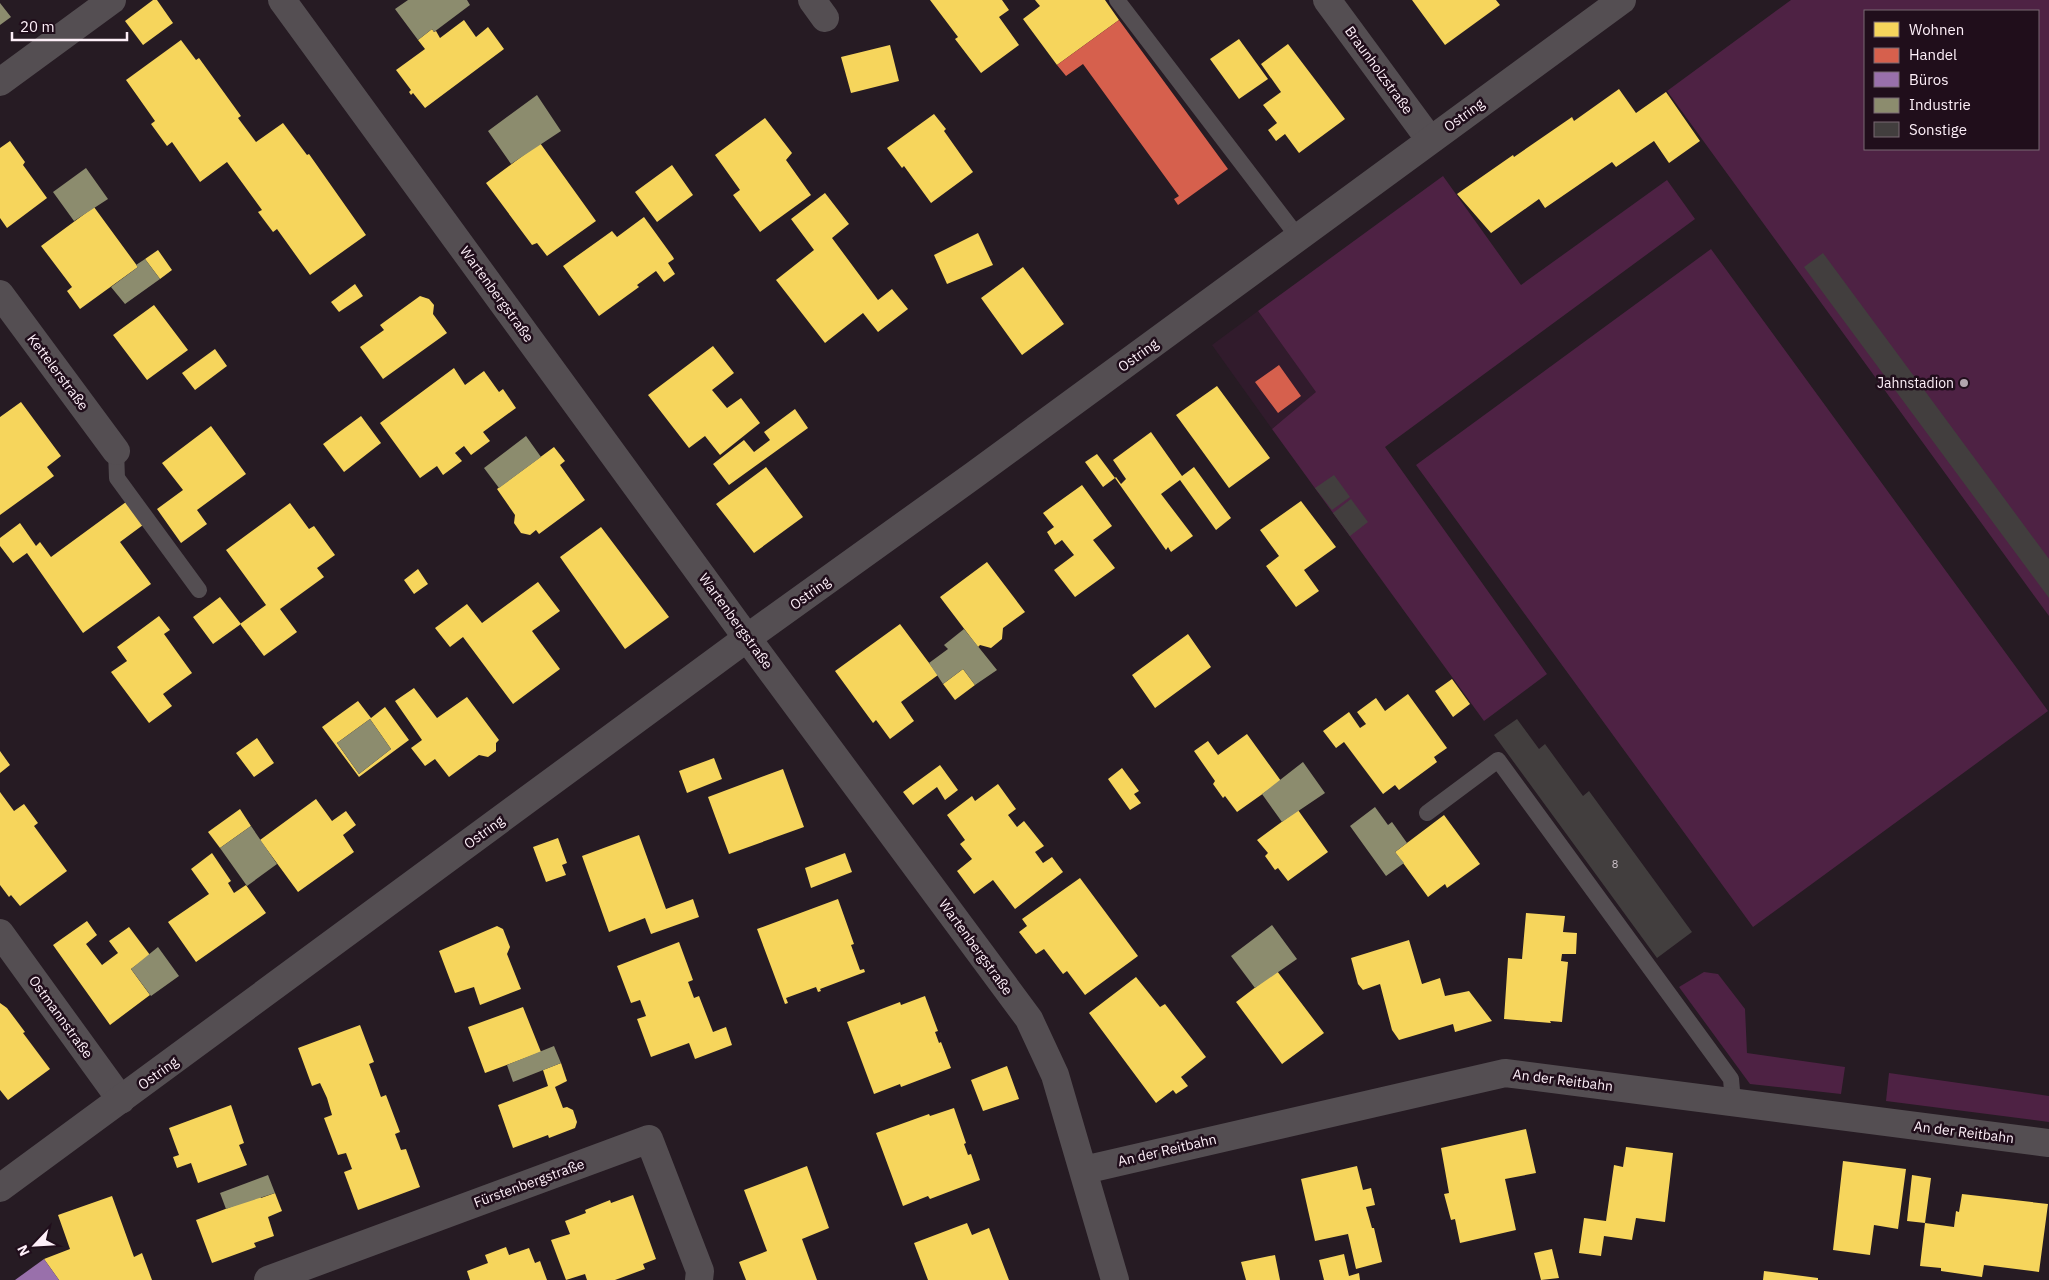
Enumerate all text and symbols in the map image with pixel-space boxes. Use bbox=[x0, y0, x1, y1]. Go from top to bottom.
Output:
scale bar bbox=[12, 10, 128, 42]
legend bbox=[1864, 10, 2039, 150]
text: 20 m bbox=[20, 17, 55, 36]
text: Wohnen bbox=[1909, 20, 1964, 39]
street label: Braunholzstraße bbox=[1341, 22, 1417, 118]
text: Handel bbox=[1909, 45, 1957, 64]
text: Büros bbox=[1909, 70, 1948, 89]
street label: Ostring bbox=[1440, 94, 1488, 136]
text: Industrie bbox=[1909, 95, 1971, 114]
text: Sonstige bbox=[1909, 120, 1967, 139]
street label: Wartenbergstraße bbox=[456, 242, 538, 346]
street label: Kettelerstraße bbox=[23, 330, 93, 414]
street label: Ostring bbox=[1114, 334, 1162, 376]
place label: Jahnstadion bbox=[1877, 374, 1954, 392]
marker: Jahnstadion bbox=[1958, 377, 1970, 389]
street label: Wartenbergstraße bbox=[695, 569, 777, 673]
street label: Ostring bbox=[786, 572, 834, 614]
street label: Ostring bbox=[460, 811, 508, 853]
house number: 8 bbox=[1612, 857, 1618, 871]
street label: Wartenbergstraße bbox=[935, 895, 1017, 999]
street label: Ostmannstraße bbox=[25, 972, 97, 1062]
street label: Ostring bbox=[134, 1052, 182, 1094]
street label: An der Reitbahn bbox=[1512, 1065, 1614, 1095]
street label: An der Reitbahn bbox=[1913, 1117, 2015, 1147]
street label: An der Reitbahn bbox=[1116, 1130, 1218, 1170]
street label: Fürstenbergstraße bbox=[471, 1154, 587, 1211]
north arrow bbox=[10, 1220, 60, 1270]
text: N bbox=[13, 1242, 34, 1259]

